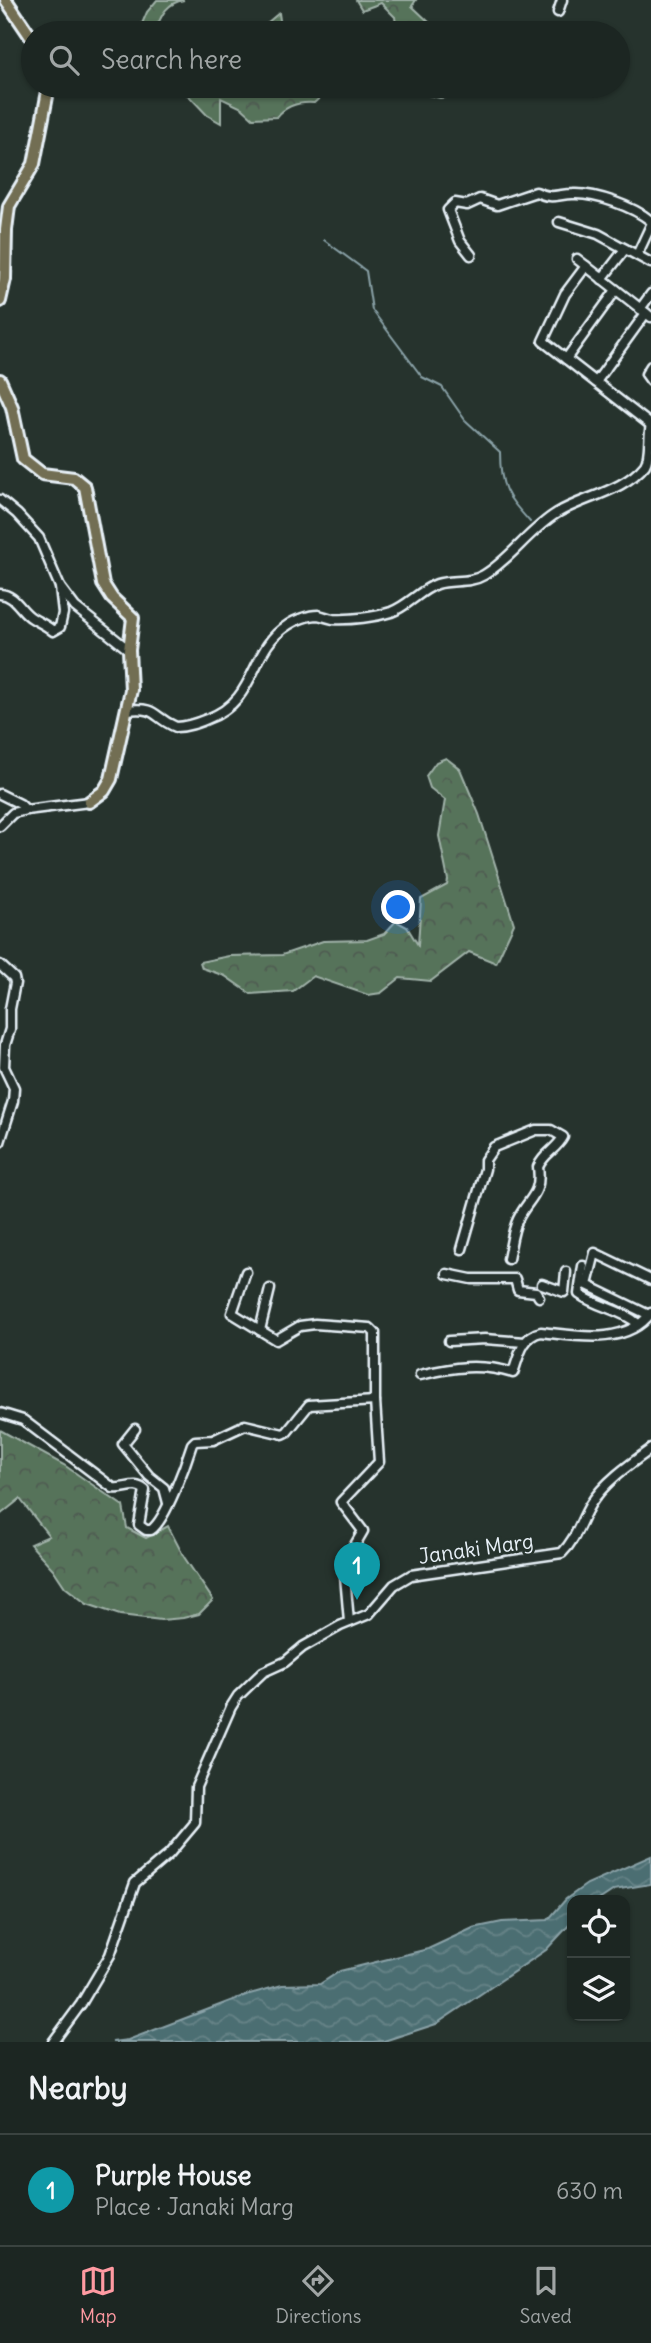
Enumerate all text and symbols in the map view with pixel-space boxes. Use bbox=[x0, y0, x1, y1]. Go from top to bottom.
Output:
search box bbox=[21, 21, 630, 98]
icon: search bbox=[45, 41, 83, 79]
text: Search here bbox=[101, 43, 242, 76]
your location bbox=[381, 890, 415, 924]
street label: Janaki Marg bbox=[417, 1527, 535, 1570]
pin: 1 bbox=[334, 1542, 380, 1600]
map controls bbox=[567, 1895, 630, 2021]
button: locate bbox=[567, 1895, 630, 1958]
button: layers bbox=[567, 1958, 630, 2021]
text: Nearby bbox=[28, 2069, 128, 2107]
text: Purple House bbox=[95, 2159, 252, 2192]
text: 1 bbox=[46, 2176, 56, 2205]
text: 630 m bbox=[556, 2176, 623, 2205]
text: Place · Janaki Marg bbox=[95, 2192, 294, 2221]
tab: Map bbox=[79, 2262, 117, 2328]
tab: Directions bbox=[276, 2262, 361, 2328]
tab: Saved bbox=[520, 2262, 572, 2328]

